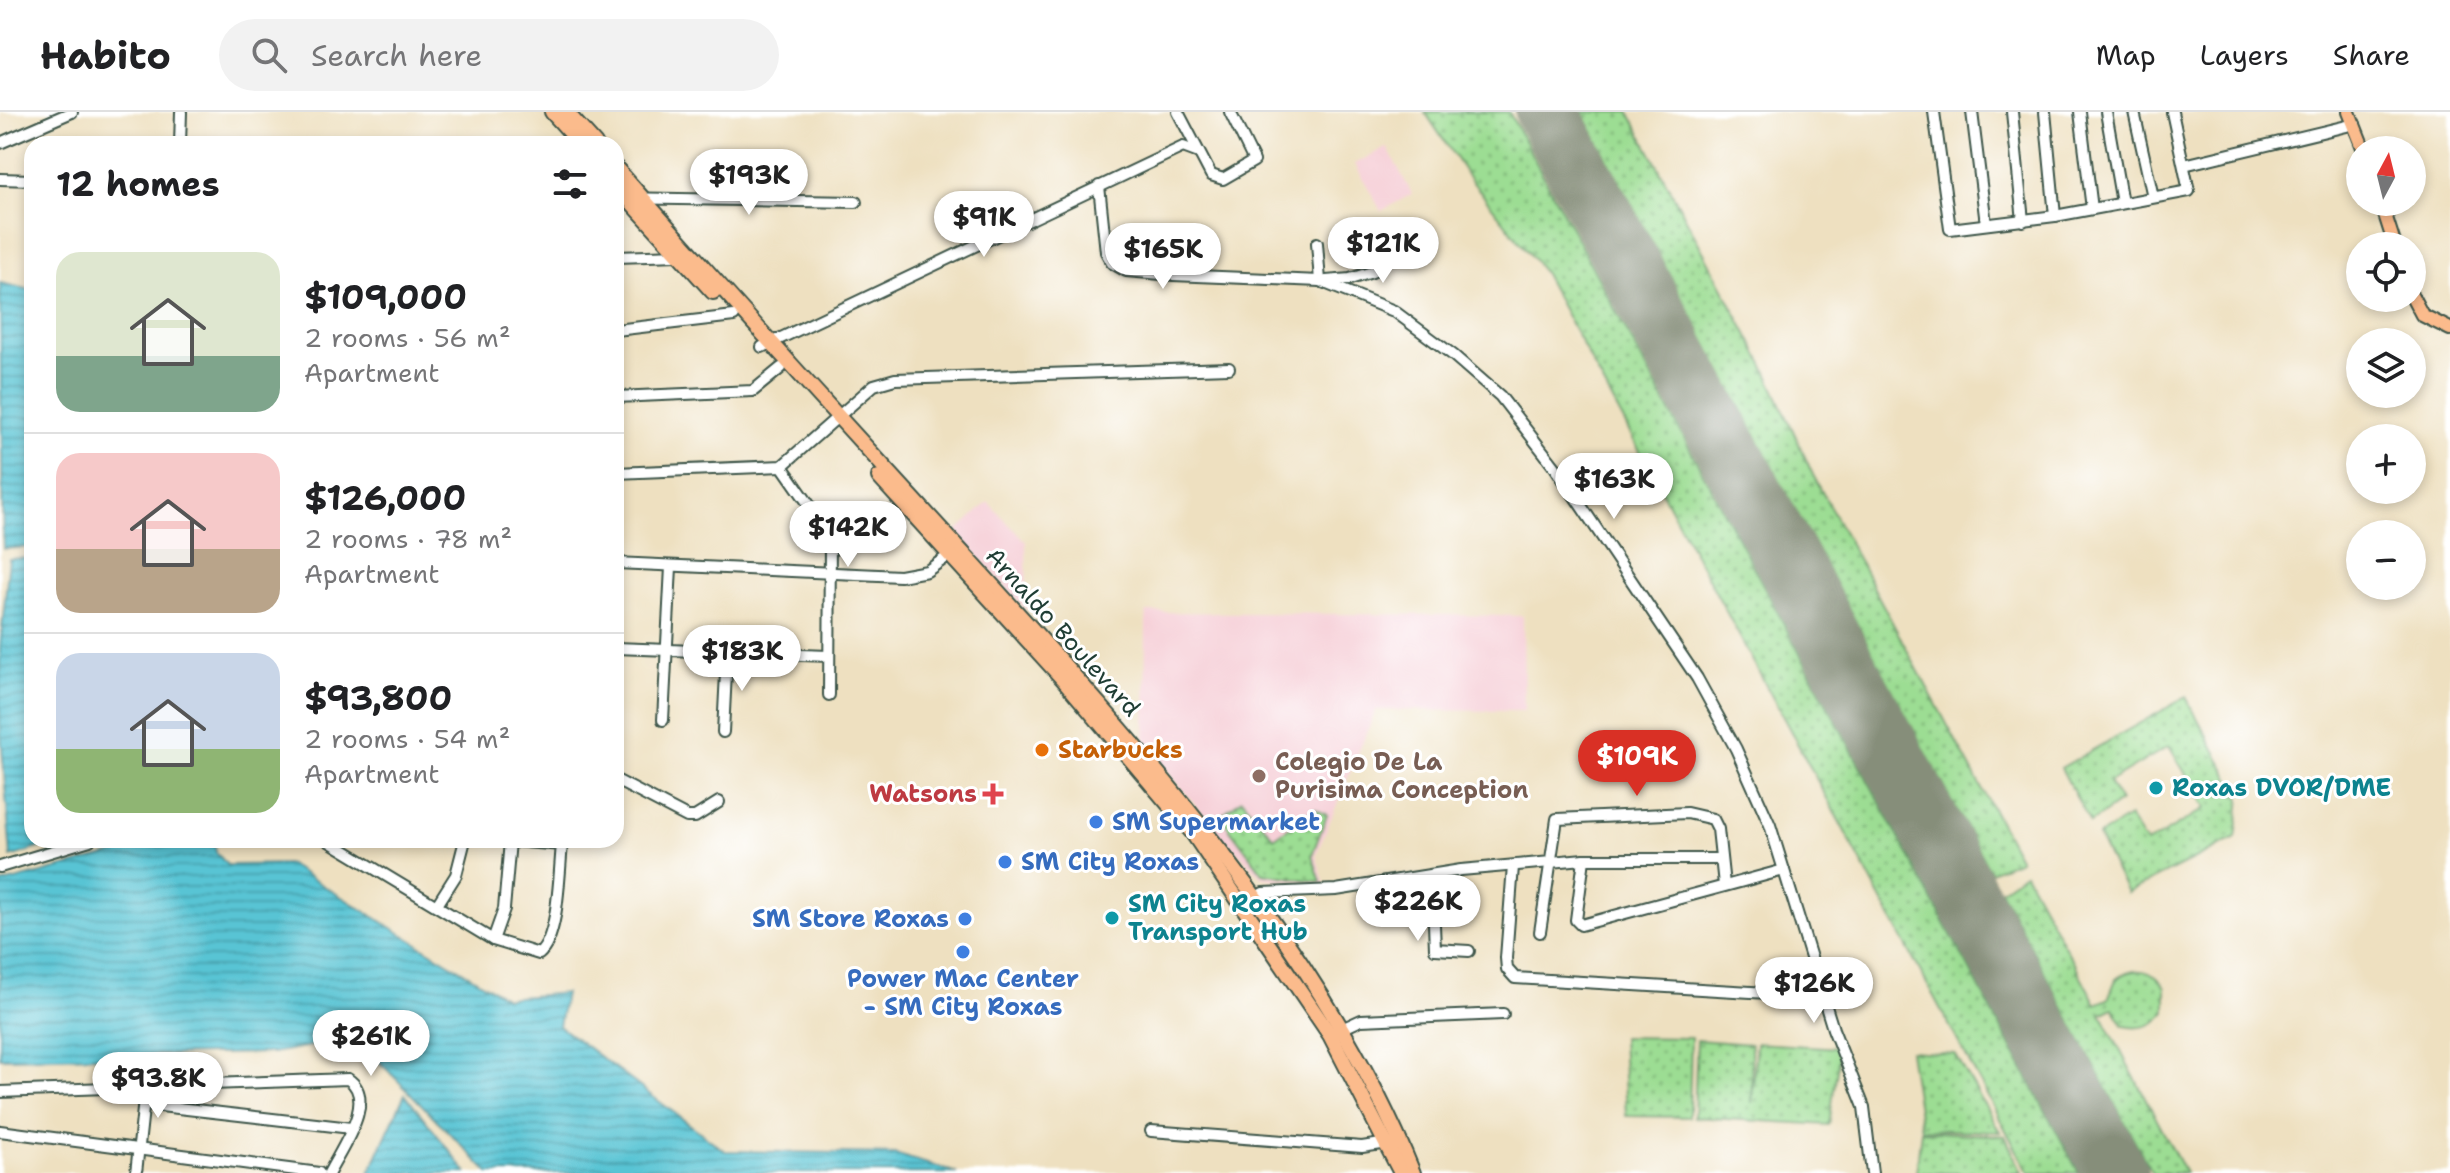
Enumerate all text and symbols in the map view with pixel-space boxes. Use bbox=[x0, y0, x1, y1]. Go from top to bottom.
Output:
search box bbox=[219, 19, 779, 91]
text: Habito bbox=[40, 30, 171, 81]
icon: search bbox=[247, 33, 291, 77]
text: Search here bbox=[311, 35, 482, 76]
text: Map bbox=[2096, 36, 2156, 74]
text: Layers bbox=[2200, 36, 2289, 74]
text: Share bbox=[2333, 36, 2410, 74]
north arrow bbox=[2346, 136, 2426, 216]
map controls bbox=[2346, 136, 2426, 600]
pin: $193K bbox=[693, 149, 805, 217]
text: $193K bbox=[708, 157, 790, 192]
text: 12 homes bbox=[56, 161, 220, 207]
icon: filters bbox=[548, 162, 592, 206]
pin: $91K bbox=[937, 191, 1031, 259]
text: $91K bbox=[952, 199, 1016, 234]
pin: $121K bbox=[1327, 217, 1439, 285]
pin: $165K bbox=[1107, 223, 1219, 291]
text: $121K bbox=[1346, 225, 1420, 260]
text: $165K bbox=[1123, 231, 1203, 266]
button: locate bbox=[2346, 232, 2426, 312]
text: $109,000 bbox=[304, 274, 467, 320]
icon: home bbox=[120, 284, 216, 380]
text: 2 rooms · 56 m² bbox=[304, 320, 511, 355]
button: layers bbox=[2346, 328, 2426, 408]
text: Apartment bbox=[304, 355, 440, 390]
button: + bbox=[2346, 424, 2426, 504]
pin: $163K bbox=[1558, 453, 1670, 521]
text: $163K bbox=[1573, 461, 1655, 496]
text: $126,000 bbox=[304, 475, 466, 521]
icon: home bbox=[120, 485, 216, 581]
pin: $142K bbox=[792, 501, 904, 569]
text: $142K bbox=[808, 509, 888, 544]
button: − bbox=[2346, 520, 2426, 600]
text: 2 rooms · 78 m² bbox=[304, 521, 512, 556]
street label: Arnaldo Boulevard bbox=[979, 541, 1147, 723]
text: Apartment bbox=[304, 556, 440, 591]
pin: $183K bbox=[686, 625, 798, 693]
text: $183K bbox=[701, 633, 783, 668]
text: $93,800 bbox=[304, 675, 452, 721]
icon: home bbox=[120, 685, 216, 781]
text: 2 rooms · 54 m² bbox=[304, 721, 510, 756]
pin: $109K bbox=[1581, 730, 1693, 798]
place label: Starbucks bbox=[1058, 734, 1183, 766]
text: $109K bbox=[1596, 738, 1678, 773]
marker: Starbucks bbox=[1033, 741, 1051, 759]
place label: Colegio De La Purisima Conception bbox=[1275, 746, 1528, 806]
text: Apartment bbox=[304, 756, 440, 791]
marker: Colegio De La Purisima Conception bbox=[1250, 767, 1268, 785]
place label: Roxas DVOR/DME bbox=[2172, 772, 2391, 804]
place label: Watsons bbox=[869, 778, 977, 810]
marker: Roxas DVOR/DME bbox=[2147, 779, 2165, 797]
marker: Watsons bbox=[984, 785, 1002, 803]
place label: SM Supermarket bbox=[1112, 806, 1320, 838]
marker: SM Supermarket bbox=[1087, 813, 1105, 831]
place label: SM City Roxas bbox=[1021, 846, 1199, 878]
marker: SM City Roxas bbox=[996, 853, 1014, 871]
pin: $226K bbox=[1362, 875, 1474, 943]
text: $226K bbox=[1374, 883, 1462, 918]
place label: SM City Roxas Transport Hub bbox=[1128, 888, 1308, 948]
place label: SM Store Roxas bbox=[752, 903, 949, 935]
marker: SM City Roxas Transport Hub bbox=[1103, 909, 1121, 927]
marker: SM Store Roxas bbox=[956, 910, 974, 928]
marker: Power Mac Center - SM City Roxas bbox=[954, 943, 972, 961]
pin: $126K bbox=[1758, 957, 1870, 1025]
place label: Power Mac Center - SM City Roxas bbox=[847, 963, 1079, 1023]
text: $126K bbox=[1773, 965, 1855, 1000]
pin: $261K bbox=[315, 1010, 427, 1078]
text: $261K bbox=[331, 1018, 411, 1053]
pin: $93.8K bbox=[93, 1052, 223, 1120]
text: $93.8K bbox=[110, 1060, 206, 1095]

